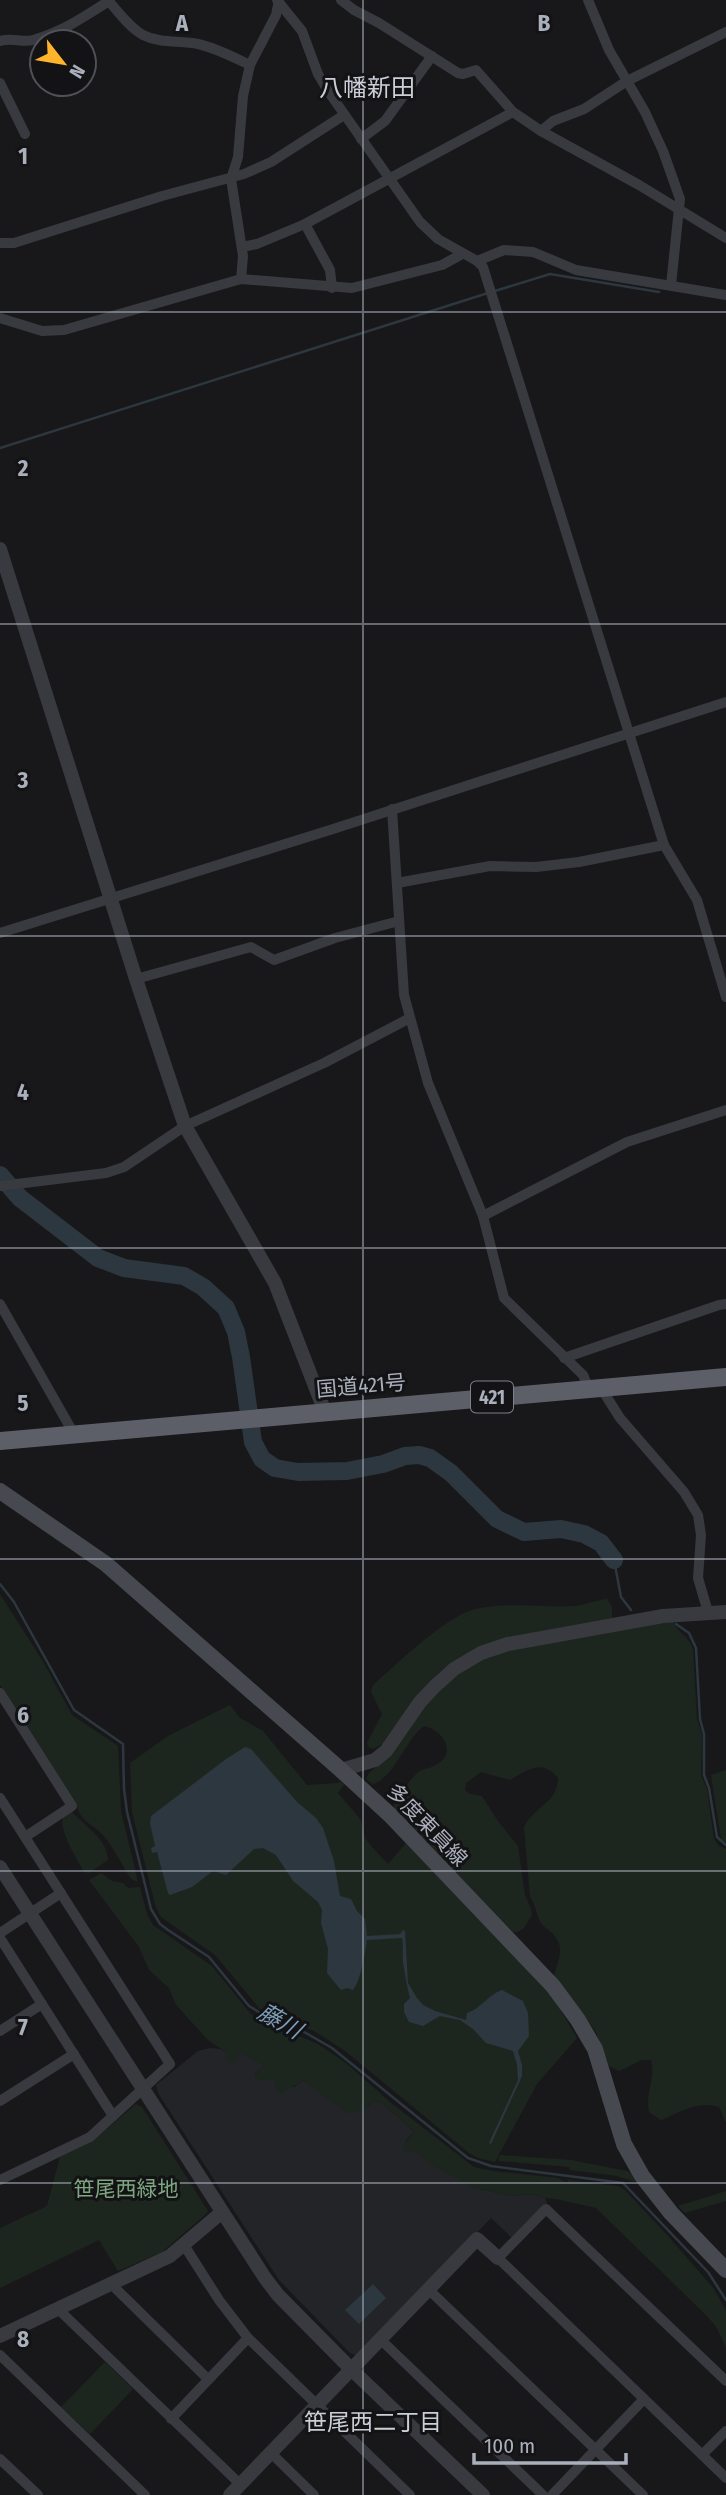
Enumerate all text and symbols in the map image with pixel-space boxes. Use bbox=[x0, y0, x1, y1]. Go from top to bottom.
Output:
text: A bbox=[175, 9, 189, 37]
text: B bbox=[538, 9, 551, 37]
north arrow bbox=[28, 28, 98, 98]
text: N bbox=[64, 61, 90, 82]
district label: 八幡新田 bbox=[319, 74, 415, 102]
text: 1 bbox=[18, 142, 28, 170]
text: 2 bbox=[17, 454, 29, 482]
text: 3 bbox=[17, 766, 29, 794]
text: 4 bbox=[17, 1078, 29, 1106]
street label: 国道421号 bbox=[315, 1369, 407, 1403]
road number: 421 bbox=[471, 1382, 513, 1413]
text: 5 bbox=[17, 1389, 29, 1417]
text: 6 bbox=[17, 1701, 29, 1729]
street label: 多度東員線 bbox=[381, 1778, 473, 1872]
water label: 藤川 bbox=[253, 1998, 310, 2046]
text: 7 bbox=[18, 2013, 28, 2041]
park label: 笹尾西緑地 bbox=[74, 2176, 179, 2202]
text: 8 bbox=[17, 2325, 29, 2353]
district label: 笹尾西二丁目 bbox=[304, 2408, 442, 2436]
scale bar bbox=[474, 2422, 626, 2466]
text: 100 m bbox=[484, 2433, 535, 2459]

